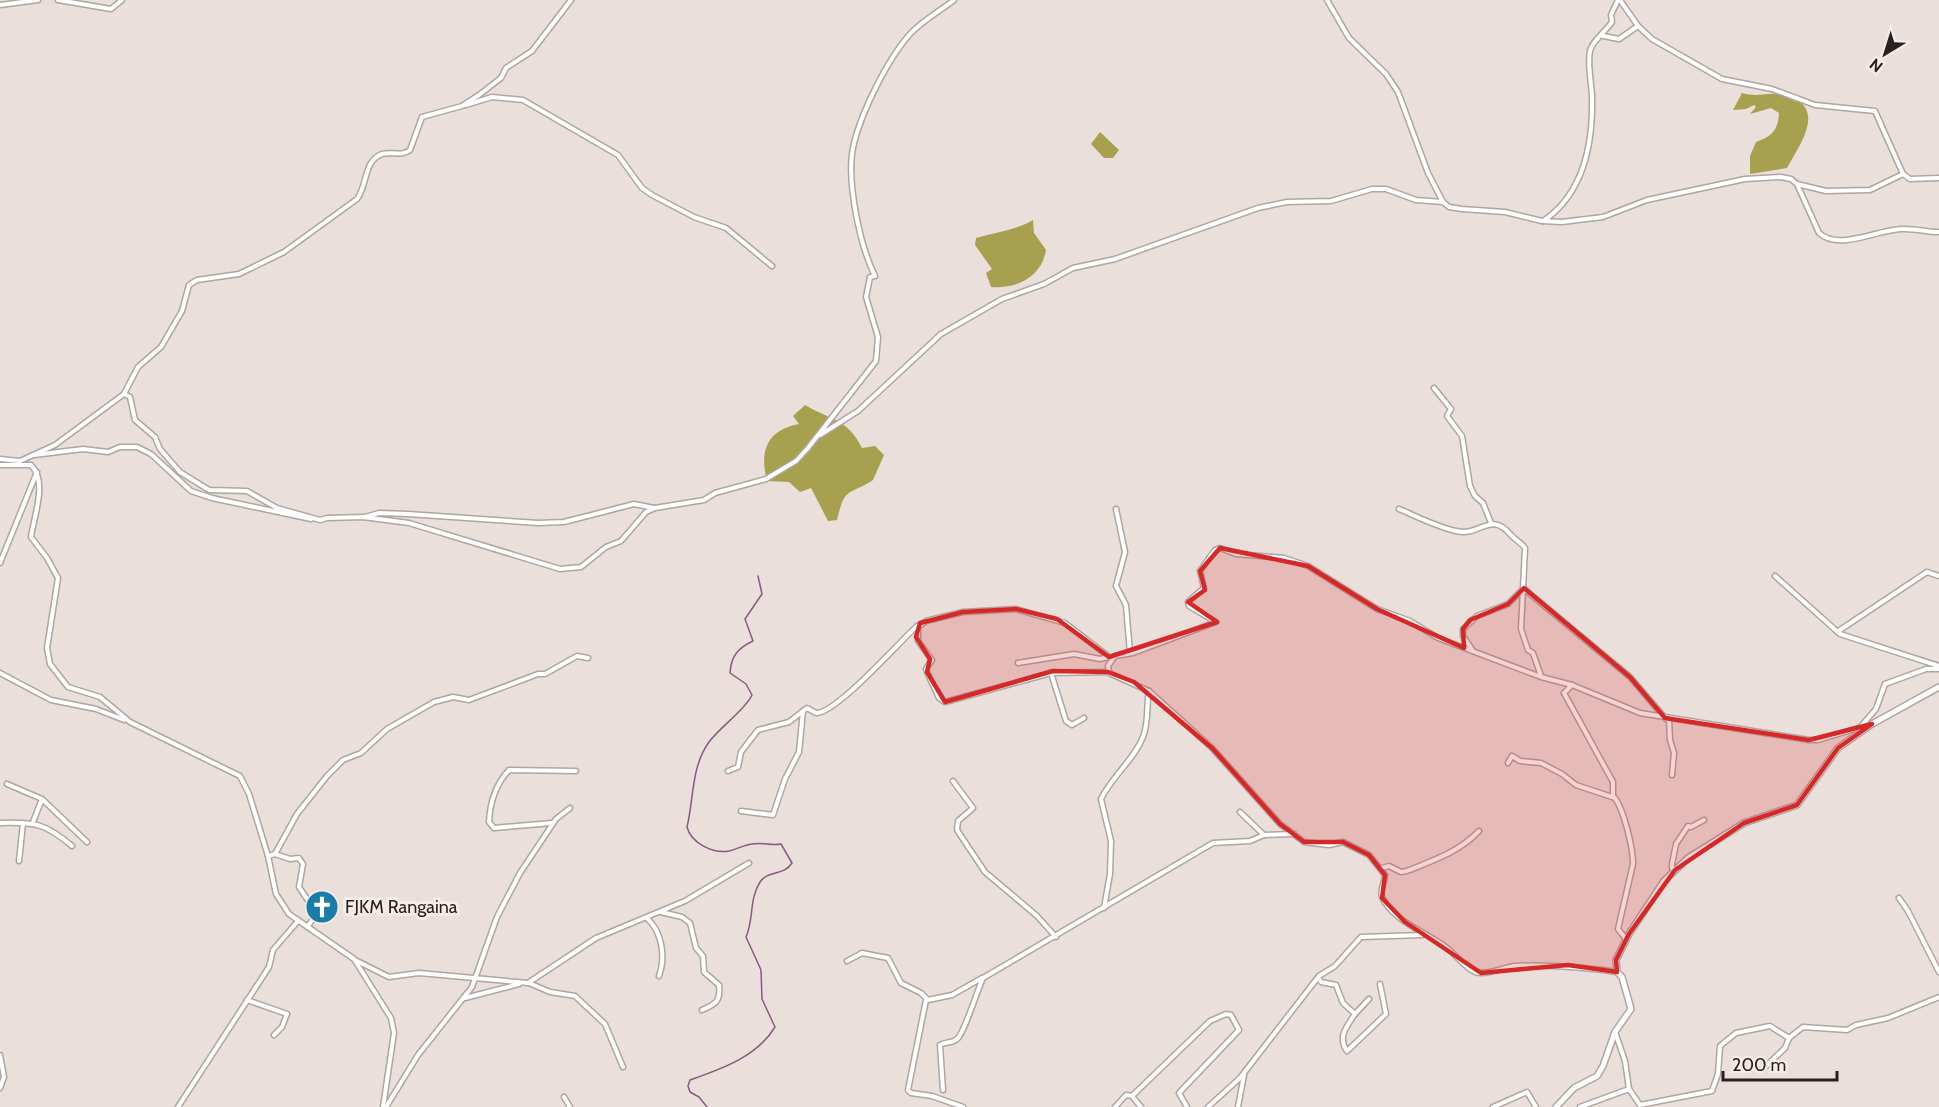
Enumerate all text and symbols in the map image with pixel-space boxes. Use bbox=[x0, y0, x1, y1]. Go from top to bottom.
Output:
north arrow bbox=[1855, 24, 1915, 84]
text: N bbox=[1866, 54, 1886, 76]
church icon: FJKM Rangaina bbox=[304, 889, 340, 925]
place label: FJKM Rangaina bbox=[345, 896, 458, 918]
scale bar bbox=[1723, 1044, 1837, 1082]
text: 200 m bbox=[1732, 1054, 1786, 1076]

